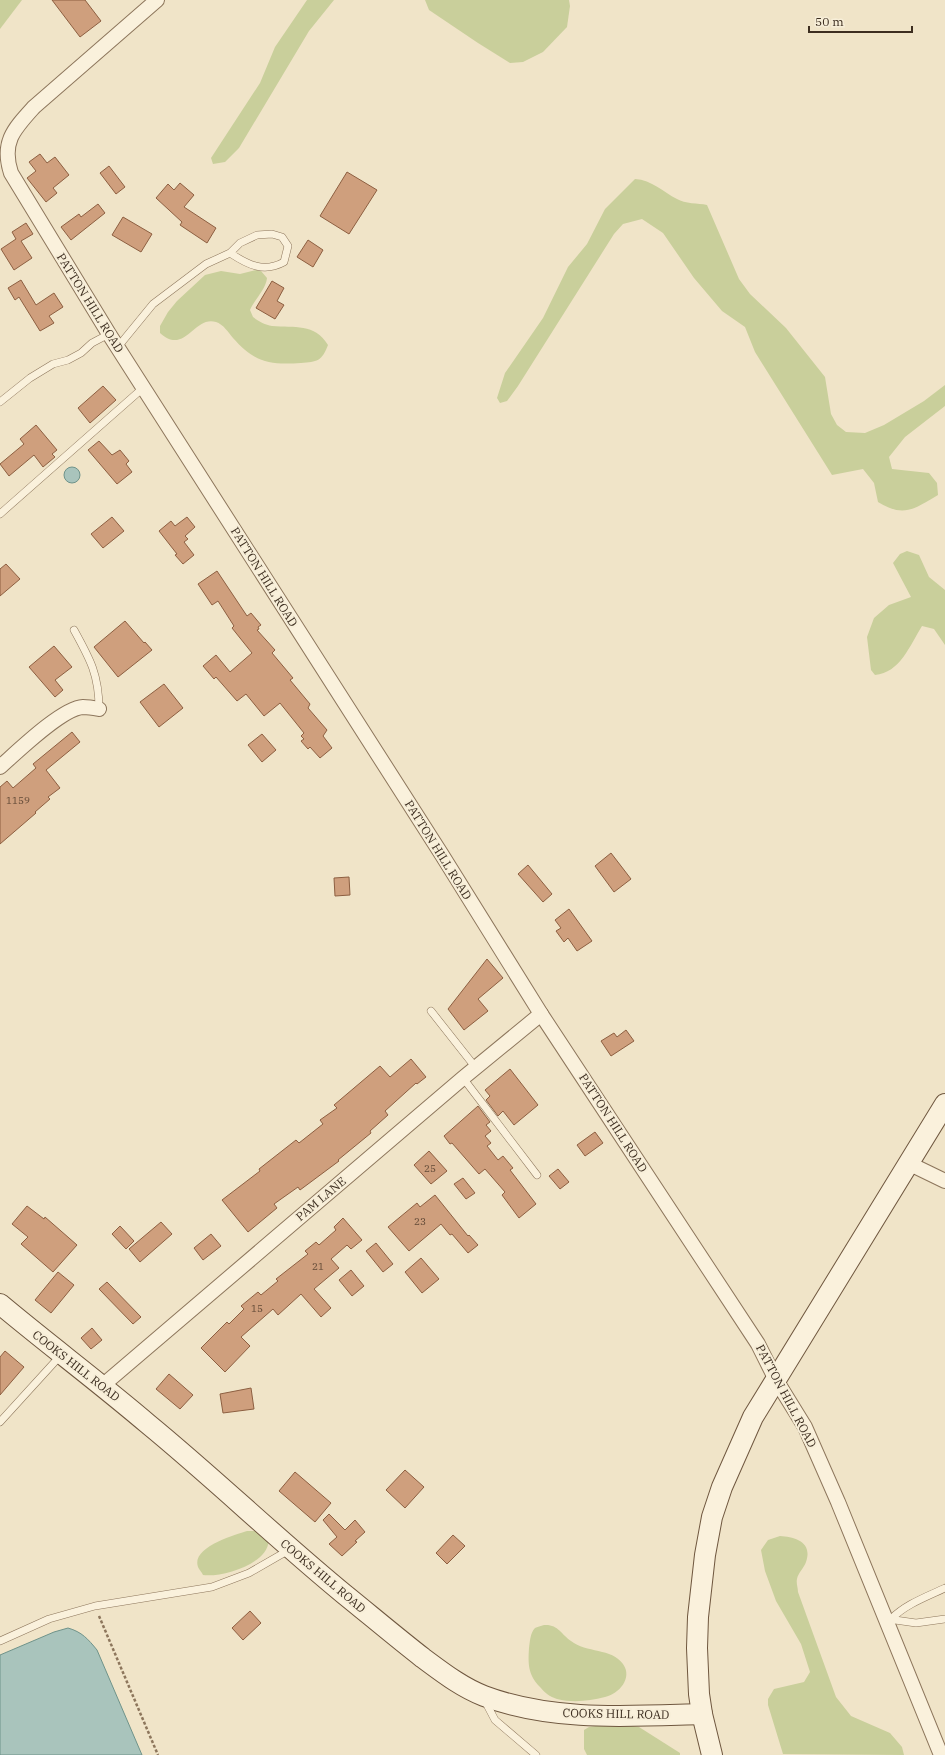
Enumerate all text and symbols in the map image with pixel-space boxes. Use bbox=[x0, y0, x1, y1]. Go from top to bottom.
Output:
scale bar bbox=[809, 8, 912, 34]
text: 50 m bbox=[815, 14, 844, 29]
street label: PATTON HILL ROAD bbox=[54, 250, 127, 355]
street label: PATTON HILL ROAD bbox=[228, 524, 301, 629]
house number: 1159 bbox=[6, 794, 30, 807]
street label: PATTON HILL ROAD bbox=[402, 797, 475, 902]
street label: PATTON HILL ROAD bbox=[576, 1071, 651, 1175]
house number: 25 bbox=[424, 1162, 436, 1175]
street label: PAM LANE bbox=[293, 1173, 349, 1224]
house number: 23 bbox=[414, 1215, 426, 1228]
house number: 21 bbox=[312, 1260, 324, 1273]
house number: 15 bbox=[251, 1302, 263, 1315]
street label: COOKS HILL ROAD bbox=[30, 1327, 123, 1404]
street label: PATTON HILL ROAD bbox=[753, 1342, 820, 1450]
street label: COOKS HILL ROAD bbox=[278, 1536, 369, 1616]
street label: COOKS HILL ROAD bbox=[562, 1705, 670, 1722]

